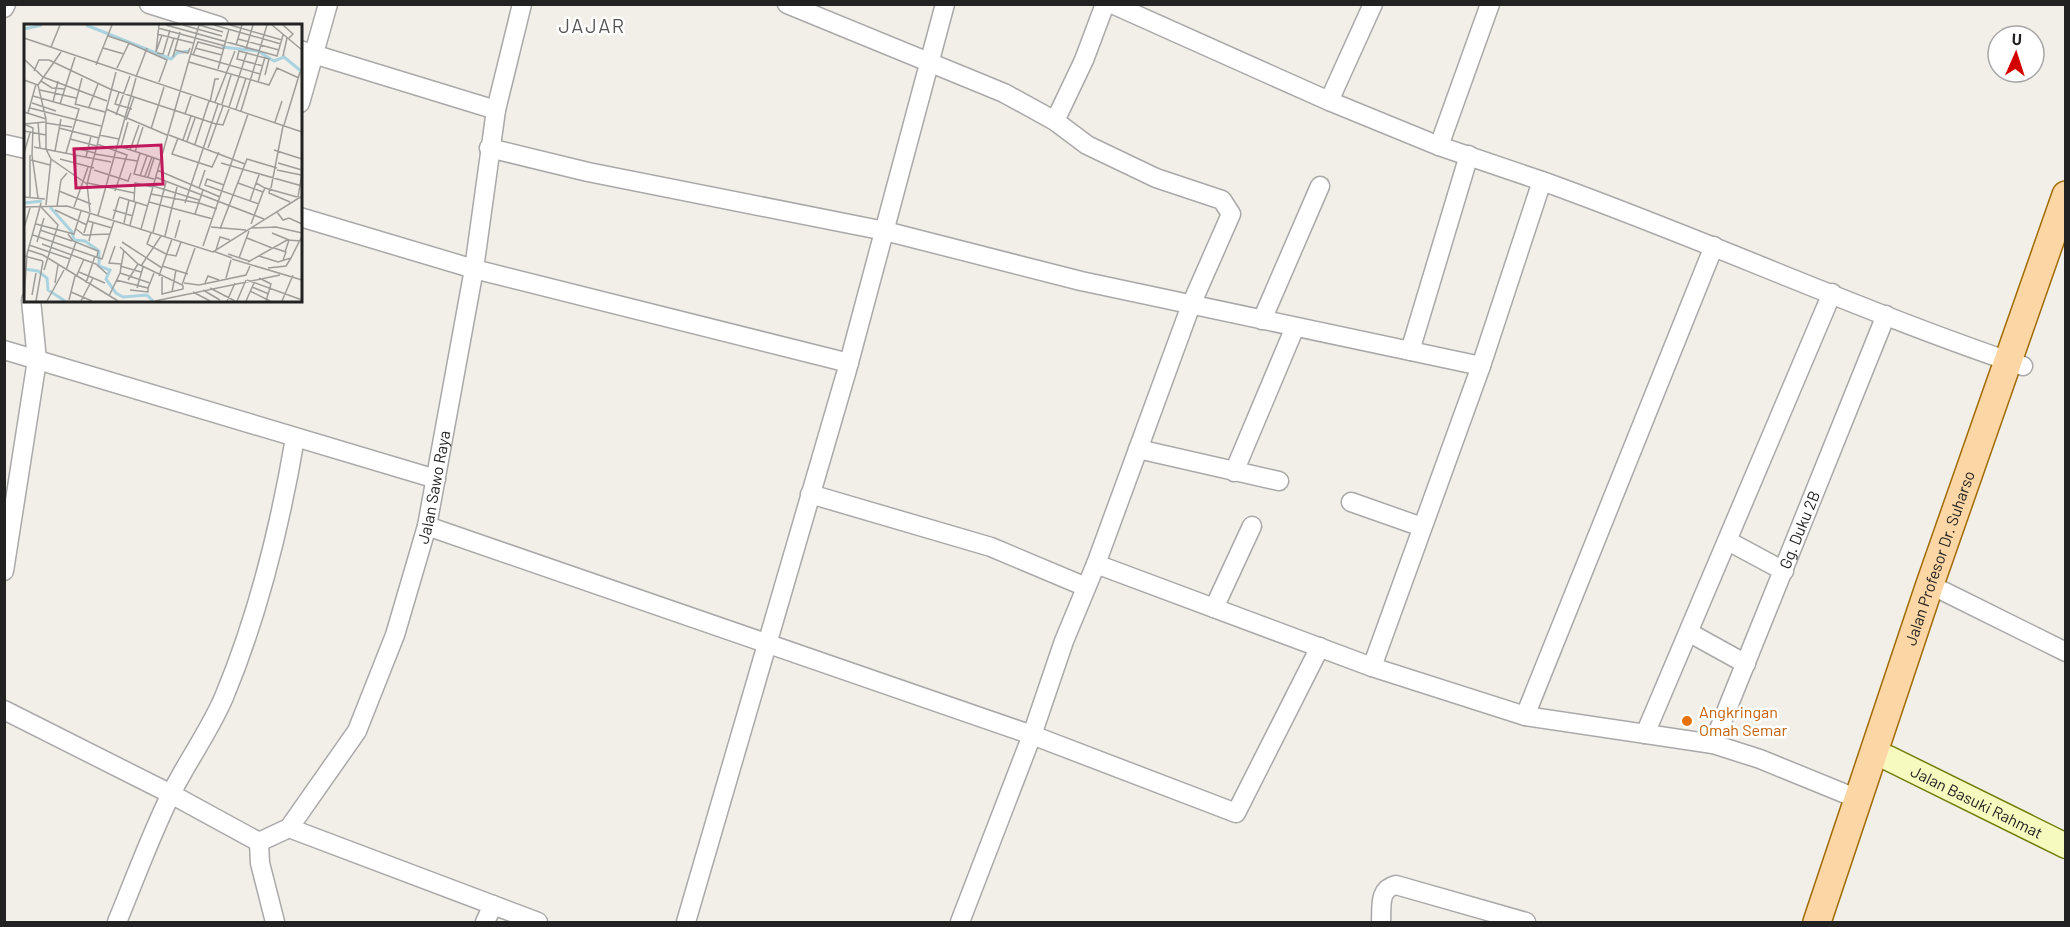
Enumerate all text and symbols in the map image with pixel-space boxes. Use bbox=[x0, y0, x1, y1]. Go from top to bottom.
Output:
district label: JAJAR bbox=[558, 13, 626, 37]
inset map bbox=[24, 24, 302, 302]
north arrow bbox=[1986, 24, 2046, 84]
text: U bbox=[2011, 29, 2022, 48]
street label: Jalan Sawo Raya bbox=[412, 429, 453, 546]
street label: Jalan Profesor Dr. Suharso bbox=[1900, 468, 1978, 648]
street label: Gg. Duku 2B bbox=[1775, 488, 1823, 571]
place label: Angkringan Omah Semar bbox=[1699, 702, 1787, 739]
marker: Angkringan Omah Semar bbox=[1680, 714, 1694, 728]
street label: Jalan Basuki Rahmat bbox=[1908, 761, 2046, 842]

